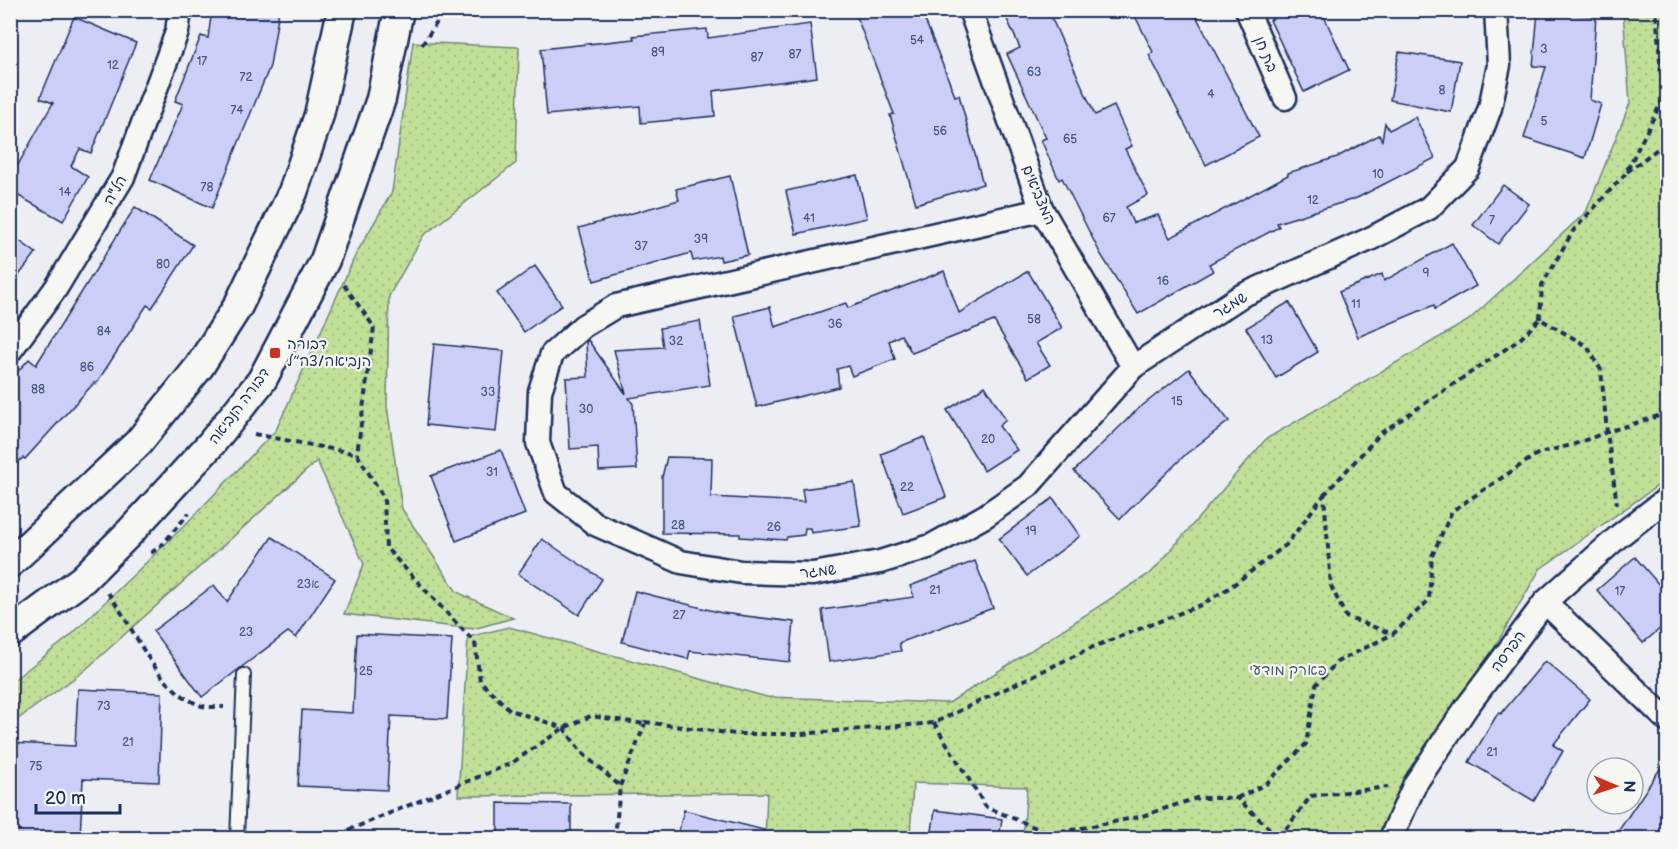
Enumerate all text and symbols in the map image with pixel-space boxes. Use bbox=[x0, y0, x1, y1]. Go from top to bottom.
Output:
house number: 54 bbox=[910, 33, 925, 48]
street label: בת חן bbox=[1250, 33, 1282, 75]
house number: 3 bbox=[1540, 42, 1548, 57]
house number: 89 bbox=[651, 45, 665, 60]
house number: 87 bbox=[789, 47, 802, 62]
house number: 87 bbox=[751, 50, 764, 65]
house number: 17 bbox=[197, 54, 207, 69]
house number: 12 bbox=[107, 58, 119, 73]
house number: 63 bbox=[1027, 65, 1041, 80]
house number: 72 bbox=[240, 70, 252, 85]
house number: 8 bbox=[1439, 83, 1446, 98]
house number: 4 bbox=[1207, 87, 1215, 102]
house number: 74 bbox=[230, 103, 244, 118]
house number: 5 bbox=[1541, 114, 1548, 129]
house number: 56 bbox=[933, 124, 947, 139]
house number: 65 bbox=[1063, 132, 1077, 147]
street label: המצביאים bbox=[1017, 162, 1060, 228]
house number: 10 bbox=[1372, 167, 1384, 182]
street label: הל"ה bbox=[99, 172, 131, 208]
house number: 78 bbox=[201, 180, 213, 195]
house number: 14 bbox=[59, 185, 72, 200]
house number: 12 bbox=[1307, 193, 1319, 208]
house number: 41 bbox=[803, 211, 815, 226]
house number: 67 bbox=[1102, 211, 1116, 226]
house number: 7 bbox=[1489, 213, 1495, 228]
house number: 39 bbox=[694, 232, 708, 247]
house number: 37 bbox=[634, 239, 648, 254]
house number: 80 bbox=[156, 257, 170, 272]
house number: 9 bbox=[1423, 266, 1430, 281]
house number: 16 bbox=[1157, 274, 1169, 289]
street label: שמגר bbox=[1210, 288, 1251, 323]
house number: 11 bbox=[1351, 297, 1361, 312]
house number: 58 bbox=[1027, 312, 1041, 327]
house number: 36 bbox=[828, 317, 842, 332]
house number: 84 bbox=[97, 324, 112, 339]
house number: 13 bbox=[1261, 333, 1273, 348]
house number: 32 bbox=[669, 334, 683, 349]
place label: דבורה הנביאה/צה״ל bbox=[287, 335, 371, 371]
marker: דבורה הנביאה/צה״ל bbox=[268, 346, 282, 360]
house number: 86 bbox=[80, 360, 94, 375]
street label: דבורה הנביאה bbox=[204, 364, 274, 448]
house number: 88 bbox=[31, 382, 45, 397]
house number: 33 bbox=[481, 385, 495, 400]
house number: 15 bbox=[1171, 394, 1183, 409]
house number: 30 bbox=[579, 402, 593, 417]
house number: 20 bbox=[981, 432, 995, 447]
house number: 31 bbox=[486, 465, 498, 480]
house number: 22 bbox=[900, 480, 914, 495]
house number: 28 bbox=[671, 518, 685, 533]
house number: 26 bbox=[767, 520, 781, 535]
house number: 19 bbox=[1025, 524, 1037, 539]
street label: שמגר bbox=[799, 560, 838, 583]
house number: 23א bbox=[297, 577, 319, 592]
house number: 21 bbox=[929, 583, 941, 598]
house number: 17 bbox=[1615, 584, 1625, 599]
house number: 27 bbox=[673, 608, 686, 623]
house number: 23 bbox=[239, 625, 253, 640]
street label: הפרסה bbox=[1487, 627, 1530, 676]
park label: פארק מודעי bbox=[1249, 661, 1327, 680]
house number: 25 bbox=[359, 664, 373, 679]
house number: 73 bbox=[97, 699, 111, 714]
house number: 21 bbox=[122, 735, 134, 750]
house number: 21 bbox=[1486, 745, 1498, 760]
north arrow bbox=[1585, 756, 1645, 816]
house number: 75 bbox=[30, 759, 43, 774]
scale bar bbox=[36, 777, 120, 815]
text: N bbox=[1619, 780, 1638, 793]
text: 20 m bbox=[45, 788, 86, 809]

